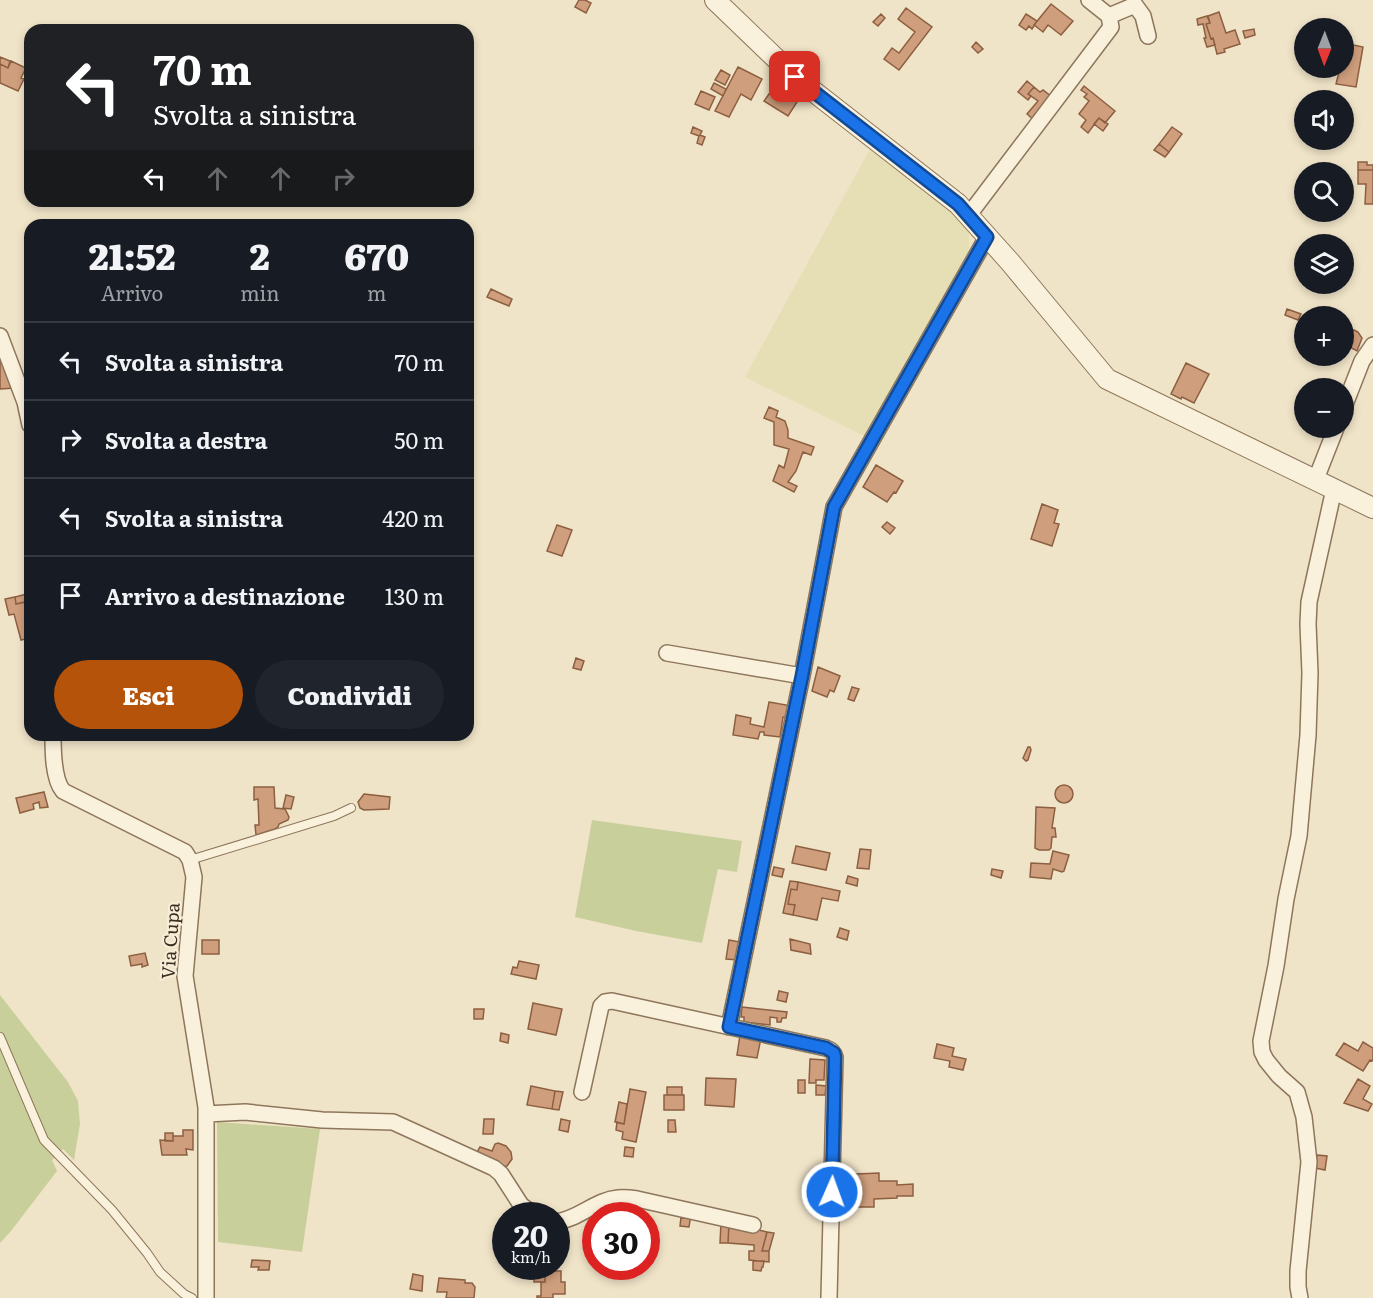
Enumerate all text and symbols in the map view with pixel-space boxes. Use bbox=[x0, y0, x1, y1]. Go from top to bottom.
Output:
north arrow bbox=[1294, 18, 1354, 78]
map controls bbox=[1294, 18, 1354, 438]
text: 70 m bbox=[153, 36, 252, 98]
icon: left bbox=[54, 48, 132, 126]
pin bbox=[769, 51, 820, 102]
icon: arrive bbox=[778, 60, 811, 93]
button: sound bbox=[1294, 90, 1354, 150]
text: Svolta a sinistra bbox=[153, 93, 356, 133]
icon: left bbox=[138, 162, 171, 195]
icon: ahead bbox=[201, 162, 234, 195]
icon: ahead bbox=[264, 162, 297, 195]
icon: right bbox=[327, 162, 360, 195]
button: search bbox=[1294, 162, 1354, 222]
text: 21:52 bbox=[89, 228, 175, 281]
text: 2 bbox=[250, 228, 270, 281]
text: 670 bbox=[344, 228, 409, 281]
button: layers bbox=[1294, 234, 1354, 294]
text: Arrivo bbox=[101, 277, 163, 307]
text: min bbox=[240, 277, 279, 307]
text: m bbox=[367, 277, 386, 307]
button: + bbox=[1294, 306, 1354, 366]
icon: left bbox=[54, 345, 87, 378]
text: Svolta a sinistra bbox=[105, 345, 283, 378]
text: 70 m bbox=[394, 345, 444, 378]
button: − bbox=[1294, 378, 1354, 438]
icon: right bbox=[54, 423, 87, 456]
text: Svolta a destra bbox=[105, 423, 267, 456]
text: 50 m bbox=[394, 423, 444, 456]
icon: left bbox=[54, 501, 87, 534]
text: Svolta a sinistra bbox=[105, 501, 283, 534]
text: 420 m bbox=[382, 501, 444, 534]
icon: arrive bbox=[54, 579, 87, 612]
text: Arrivo a destinazione bbox=[105, 579, 345, 612]
text: 130 m bbox=[385, 579, 444, 612]
button: Esci bbox=[54, 660, 243, 729]
button: Condividi bbox=[255, 660, 444, 729]
street label: Via Cupa bbox=[153, 901, 186, 980]
position arrow bbox=[800, 1160, 864, 1224]
speed limit sign: 30 bbox=[582, 1202, 660, 1280]
text: 20 bbox=[514, 1212, 548, 1256]
text: km/h bbox=[511, 1245, 551, 1268]

